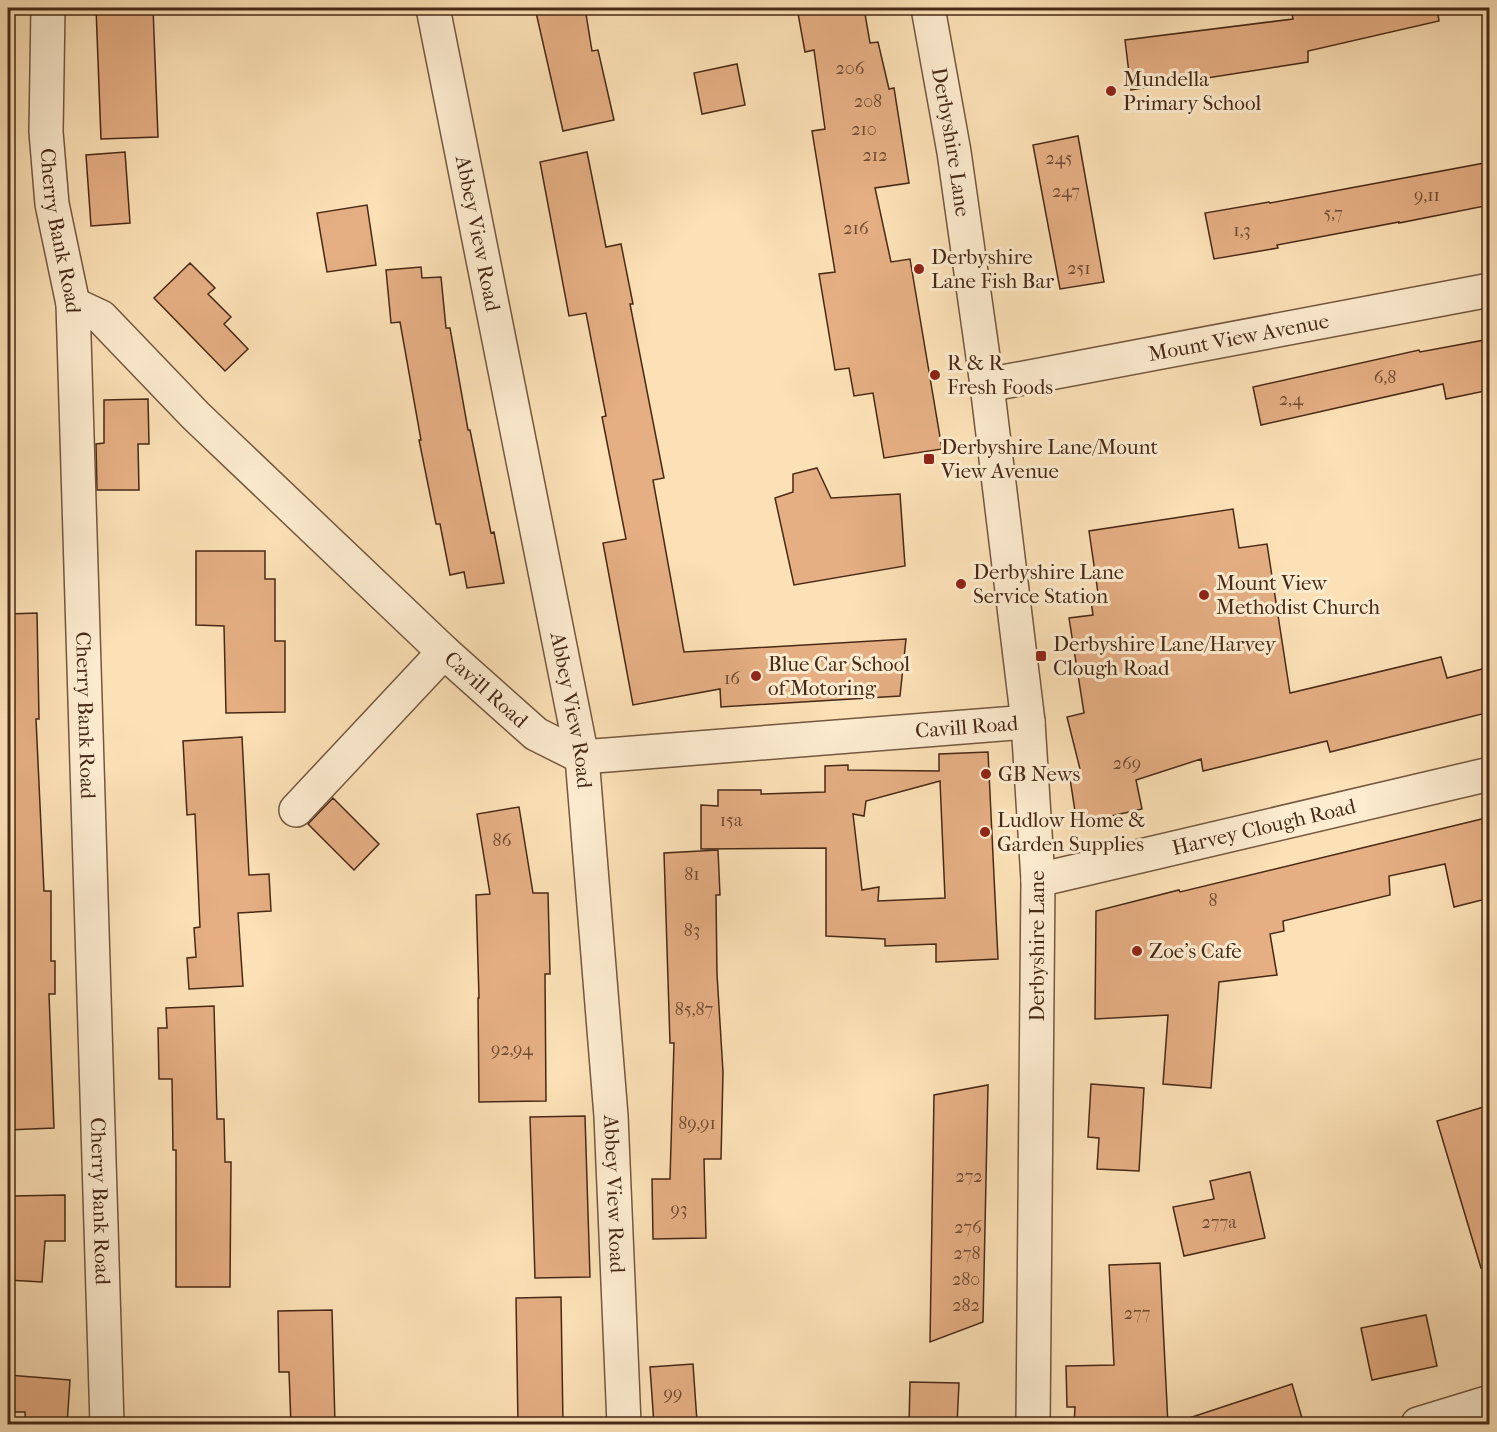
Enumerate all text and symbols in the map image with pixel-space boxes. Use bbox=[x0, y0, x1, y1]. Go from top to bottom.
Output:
house number: 206 bbox=[836, 58, 865, 79]
street label: Derbyshire Lane bbox=[927, 65, 975, 218]
place label: Mundella Primary School bbox=[1123, 67, 1261, 115]
marker: Mundella Primary School bbox=[1104, 84, 1118, 98]
house number: 208 bbox=[854, 91, 882, 112]
house number: 210 bbox=[851, 119, 877, 140]
house number: 212 bbox=[863, 145, 887, 166]
street label: Cherry Bank Road bbox=[35, 147, 85, 314]
house number: 245 bbox=[1045, 148, 1073, 169]
street label: Abbey View Road bbox=[450, 153, 505, 314]
house number: 247 bbox=[1052, 181, 1080, 202]
house number: 9,11 bbox=[1414, 185, 1440, 206]
house number: 5,7 bbox=[1323, 203, 1343, 224]
house number: 216 bbox=[843, 218, 869, 239]
house number: 1,3 bbox=[1233, 220, 1251, 241]
place label: Derbyshire Lane Fish Bar bbox=[931, 245, 1054, 293]
house number: 251 bbox=[1067, 258, 1091, 279]
marker: Derbyshire Lane Fish Bar bbox=[912, 262, 926, 276]
street label: Mount View Avenue bbox=[1146, 309, 1331, 366]
place label: R & R Fresh Foods bbox=[947, 351, 1053, 399]
house number: 6,8 bbox=[1374, 367, 1396, 388]
marker: R & R Fresh Foods bbox=[928, 368, 942, 382]
house number: 2,4 bbox=[1279, 389, 1303, 410]
place label: Derbyshire Lane/Mount View Avenue bbox=[940, 435, 1159, 483]
marker: Derbyshire Lane/Mount View Avenue bbox=[922, 452, 936, 466]
place label: Derbyshire Lane Service Station bbox=[973, 560, 1124, 608]
place label: Mount View Methodist Church bbox=[1216, 571, 1380, 619]
marker: Derbyshire Lane Service Station bbox=[954, 577, 968, 591]
marker: Mount View Methodist Church bbox=[1197, 588, 1211, 602]
street label: Abbey View Road bbox=[545, 629, 597, 790]
street label: Cherry Bank Road bbox=[71, 631, 100, 800]
place label: Derbyshire Lane/Harvey Clough Road bbox=[1053, 632, 1277, 680]
street label: Cavill Road bbox=[440, 646, 533, 733]
marker: Derbyshire Lane/Harvey Clough Road bbox=[1034, 649, 1048, 663]
place label: Blue Car School of Motoring bbox=[768, 652, 910, 700]
house number: 16 bbox=[724, 668, 740, 689]
marker: Blue Car School of Motoring bbox=[749, 669, 763, 683]
street label: Cavill Road bbox=[914, 711, 1020, 743]
house number: 269 bbox=[1113, 753, 1141, 774]
place label: GB News bbox=[998, 762, 1080, 786]
marker: GB News bbox=[979, 767, 993, 781]
street label: Harvey Clough Road bbox=[1170, 794, 1359, 860]
place label: Ludlow Home & Garden Supplies bbox=[997, 808, 1145, 856]
house number: 15a bbox=[720, 810, 743, 831]
marker: Ludlow Home & Garden Supplies bbox=[978, 825, 992, 839]
house number: 86 bbox=[493, 830, 512, 851]
house number: 81 bbox=[684, 864, 700, 885]
street label: Derbyshire Lane bbox=[1025, 870, 1049, 1022]
house number: 8 bbox=[1208, 890, 1218, 911]
house number: 83 bbox=[684, 920, 700, 941]
place label: Zoe's Cafe bbox=[1149, 939, 1242, 963]
marker: Zoe's Cafe bbox=[1130, 944, 1144, 958]
house number: 85,87 bbox=[675, 999, 713, 1020]
house number: 92,94 bbox=[491, 1039, 533, 1060]
house number: 89,91 bbox=[678, 1113, 716, 1134]
street label: Abbey View Road bbox=[599, 1114, 630, 1274]
street label: Cherry Bank Road bbox=[86, 1117, 115, 1286]
house number: 272 bbox=[955, 1166, 983, 1187]
house number: 93 bbox=[671, 1199, 687, 1220]
house number: 277a bbox=[1202, 1212, 1237, 1233]
house number: 276 bbox=[954, 1217, 982, 1238]
house number: 278 bbox=[954, 1243, 980, 1264]
house number: 280 bbox=[952, 1269, 980, 1290]
house number: 282 bbox=[952, 1295, 980, 1316]
house number: 277 bbox=[1124, 1303, 1151, 1324]
house number: 99 bbox=[664, 1383, 682, 1404]

